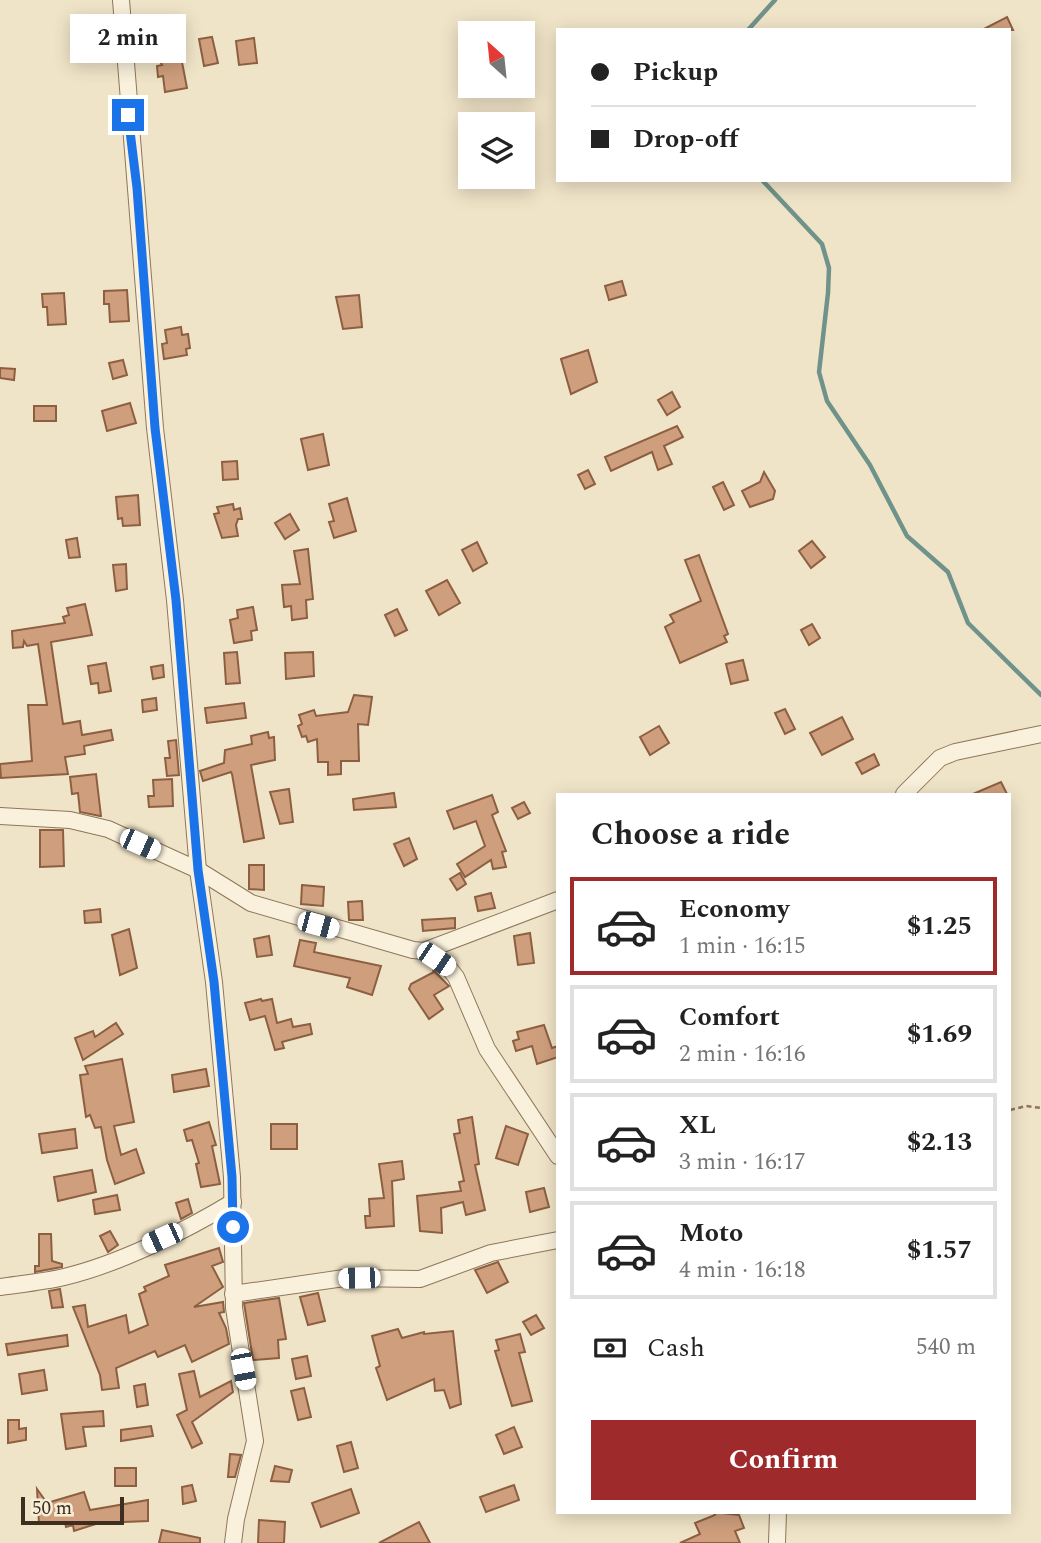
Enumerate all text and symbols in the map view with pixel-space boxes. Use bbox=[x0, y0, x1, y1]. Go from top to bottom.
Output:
callout: 2 min bbox=[70, 13, 186, 62]
text: 2 min bbox=[97, 21, 159, 56]
north arrow bbox=[458, 21, 536, 98]
map controls bbox=[458, 21, 535, 189]
text: Pickup bbox=[633, 52, 718, 92]
route end bbox=[112, 99, 144, 131]
button: layers bbox=[458, 112, 535, 189]
text: Drop-off bbox=[633, 119, 738, 159]
text: Choose a ride bbox=[591, 810, 790, 859]
car bbox=[117, 826, 164, 862]
text: Economy bbox=[679, 889, 789, 929]
icon: car bbox=[595, 895, 658, 958]
text: $1.25 bbox=[907, 906, 972, 946]
car bbox=[295, 909, 342, 941]
text: 1 min · 16:15 bbox=[679, 929, 806, 964]
car bbox=[413, 939, 460, 979]
text: Comfort bbox=[679, 997, 780, 1037]
icon: car bbox=[595, 1003, 658, 1066]
text: $1.69 bbox=[907, 1014, 972, 1054]
text: 2 min · 16:16 bbox=[679, 1037, 806, 1072]
text: XL bbox=[679, 1105, 716, 1145]
icon: car bbox=[595, 1111, 658, 1174]
text: $2.13 bbox=[907, 1122, 972, 1162]
text: 3 min · 16:17 bbox=[679, 1145, 806, 1180]
route start bbox=[217, 1211, 249, 1243]
text: Moto bbox=[679, 1213, 743, 1253]
icon: car bbox=[595, 1219, 658, 1282]
car bbox=[139, 1220, 186, 1256]
text: $1.57 bbox=[907, 1230, 972, 1270]
text: 4 min · 16:18 bbox=[679, 1253, 806, 1288]
car bbox=[338, 1267, 381, 1289]
text: Cash bbox=[647, 1328, 705, 1368]
icon: cash bbox=[591, 1329, 629, 1367]
text: 540 m bbox=[916, 1330, 976, 1365]
car bbox=[229, 1346, 258, 1392]
button: Confirm bbox=[591, 1420, 976, 1500]
scale bar bbox=[21, 1494, 124, 1526]
text: 50 m bbox=[32, 1494, 72, 1523]

